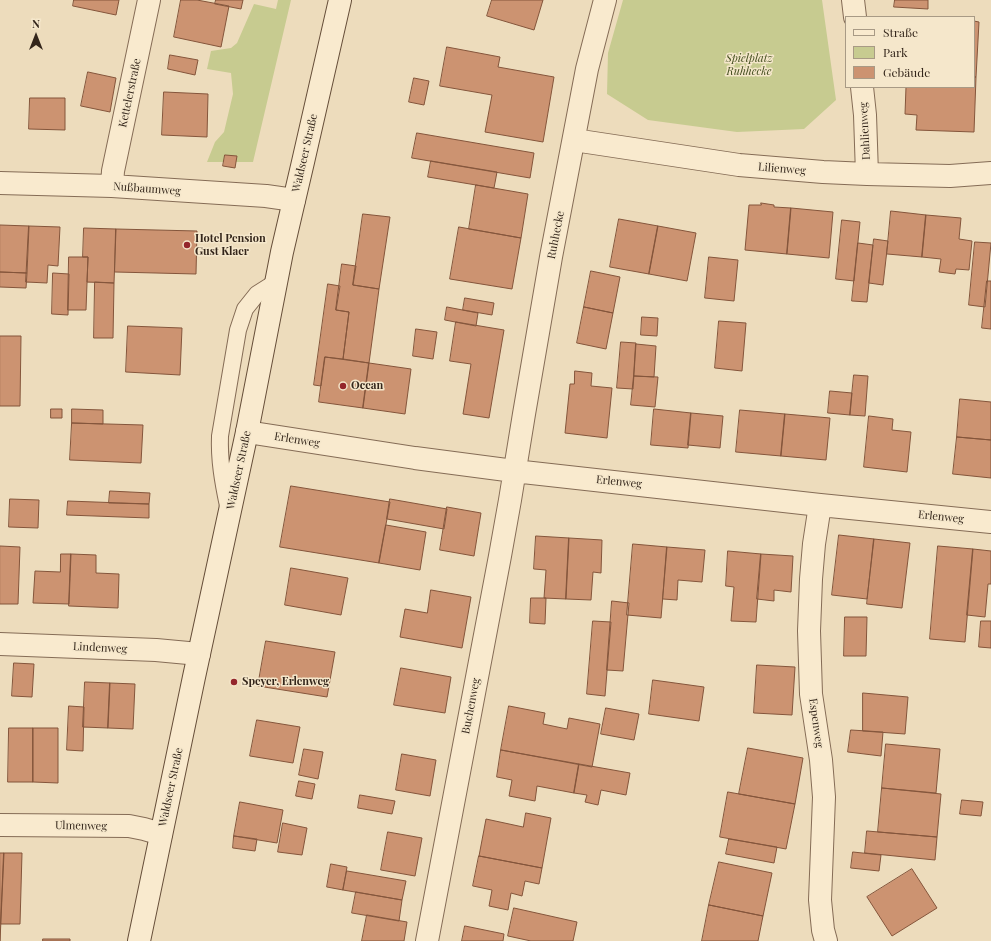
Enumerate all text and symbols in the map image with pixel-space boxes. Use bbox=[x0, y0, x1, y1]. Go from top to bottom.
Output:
north arrow bbox=[16, 16, 56, 56]
text: N bbox=[32, 16, 40, 31]
legend bbox=[845, 16, 975, 88]
text: Straße bbox=[883, 24, 918, 40]
text: Park bbox=[883, 44, 908, 60]
park label: Spielplatz Ruhhecke bbox=[726, 52, 772, 78]
street label: Kettelerstraße bbox=[116, 57, 144, 129]
text: Gebäude bbox=[883, 64, 930, 80]
street label: Dahlienweg bbox=[857, 102, 873, 160]
street label: Waldseer Straße bbox=[290, 112, 320, 194]
street label: Lilienweg bbox=[758, 160, 806, 178]
street label: Nußbaumweg bbox=[113, 180, 181, 198]
street label: Ruhhecke bbox=[545, 210, 567, 260]
place label: Hotel Pension Gust Klaer bbox=[195, 232, 266, 258]
marker: Hotel Pension Gust Klaer bbox=[182, 240, 192, 250]
place label: Ocean bbox=[351, 379, 383, 393]
marker: Ocean bbox=[338, 381, 348, 391]
street label: Waldseer Straße bbox=[224, 429, 254, 511]
street label: Erlenweg bbox=[273, 430, 321, 450]
street label: Erlenweg bbox=[595, 473, 643, 491]
street label: Erlenweg bbox=[917, 508, 965, 526]
street label: Lindenweg bbox=[72, 640, 128, 656]
place label: Speyer, Erlenweg bbox=[242, 675, 329, 689]
marker: Speyer, Erlenweg bbox=[229, 677, 239, 687]
street label: Buchenweg bbox=[459, 677, 483, 735]
street label: Espenweg bbox=[806, 697, 826, 749]
street label: Waldseer Straße bbox=[156, 746, 186, 828]
street label: Ulmenweg bbox=[55, 819, 107, 833]

